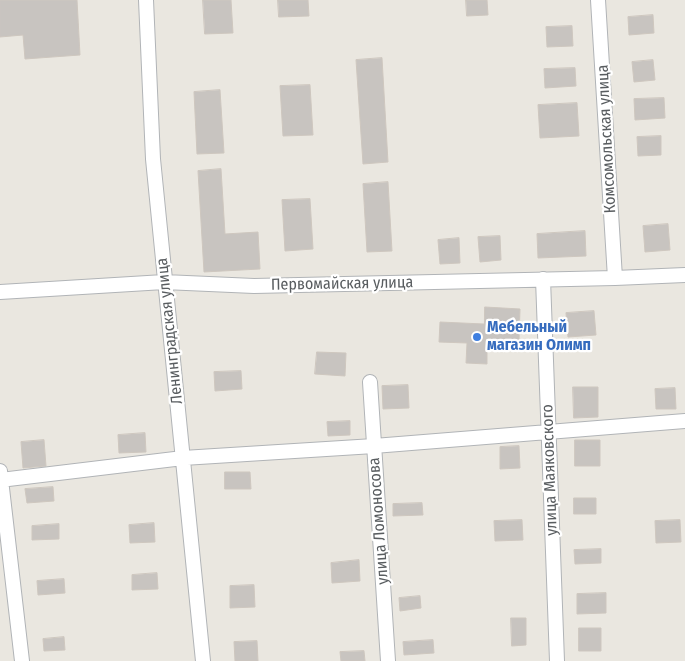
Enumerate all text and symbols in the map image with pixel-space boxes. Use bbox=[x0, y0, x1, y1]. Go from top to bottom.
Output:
street label: Комсомольская улица bbox=[594, 64, 620, 214]
street label: Ленинградская улица bbox=[153, 257, 187, 405]
street label: Первомайская улица bbox=[271, 273, 413, 295]
place label: Мебельный магазин Олимп bbox=[487, 318, 591, 356]
marker: Мебельный магазин Олимп bbox=[471, 331, 483, 343]
street label: улица Маяковского bbox=[538, 404, 562, 536]
street label: улица Ломоносова bbox=[365, 457, 393, 585]

